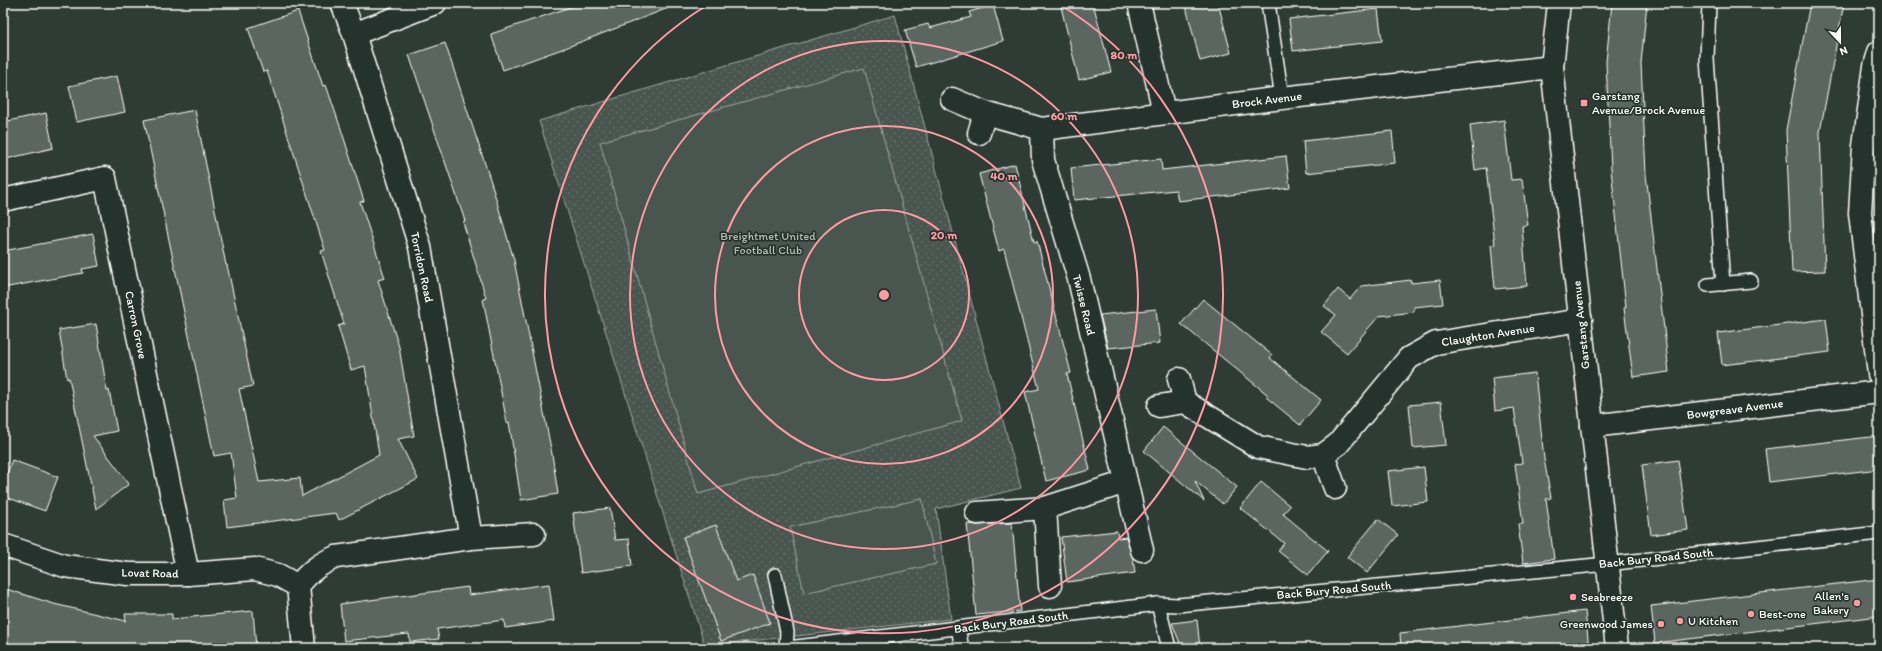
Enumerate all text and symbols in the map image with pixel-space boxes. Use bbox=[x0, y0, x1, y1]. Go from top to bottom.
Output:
north arrow bbox=[1820, 22, 1860, 62]
text: N bbox=[1838, 43, 1849, 58]
text: 80 m bbox=[1111, 48, 1138, 62]
street label: Brock Avenue bbox=[1231, 89, 1303, 111]
place label: Garstang Avenue/Brock Avenue bbox=[1592, 89, 1705, 117]
marker: Garstang Avenue/Brock Avenue bbox=[1579, 98, 1589, 108]
text: 60 m bbox=[1051, 109, 1078, 123]
text: 40 m bbox=[990, 169, 1019, 183]
text: 20 m bbox=[931, 228, 958, 242]
park label: Breightmet United Football Club bbox=[720, 229, 816, 257]
street label: Torridon Road bbox=[408, 230, 436, 304]
street label: Twisse Road bbox=[1070, 273, 1098, 337]
street label: Garstang Avenue bbox=[1569, 280, 1593, 370]
centre of rings bbox=[877, 288, 891, 302]
street label: Carron Grove bbox=[122, 290, 150, 361]
street label: Claughton Avenue bbox=[1440, 321, 1536, 349]
street label: Bowgreave Avenue bbox=[1686, 396, 1784, 422]
street label: Back Bury Road South bbox=[1598, 545, 1714, 571]
street label: Lovat Road bbox=[121, 566, 179, 581]
street label: Back Bury Road South bbox=[1276, 578, 1392, 602]
place label: Allen's Bakery bbox=[1813, 589, 1849, 617]
place label: Seabreeze bbox=[1581, 590, 1633, 604]
marker: Seabreeze bbox=[1568, 592, 1578, 602]
marker: Allen's Bakery bbox=[1852, 598, 1862, 608]
place label: Best-one bbox=[1759, 607, 1806, 621]
street label: Back Bury Road South bbox=[953, 608, 1069, 636]
marker: Best-one bbox=[1746, 609, 1756, 619]
place label: U Kitchen bbox=[1688, 614, 1738, 628]
marker: U Kitchen bbox=[1675, 616, 1685, 626]
place label: Greenwood James bbox=[1560, 617, 1653, 631]
marker: Greenwood James bbox=[1656, 619, 1666, 629]

